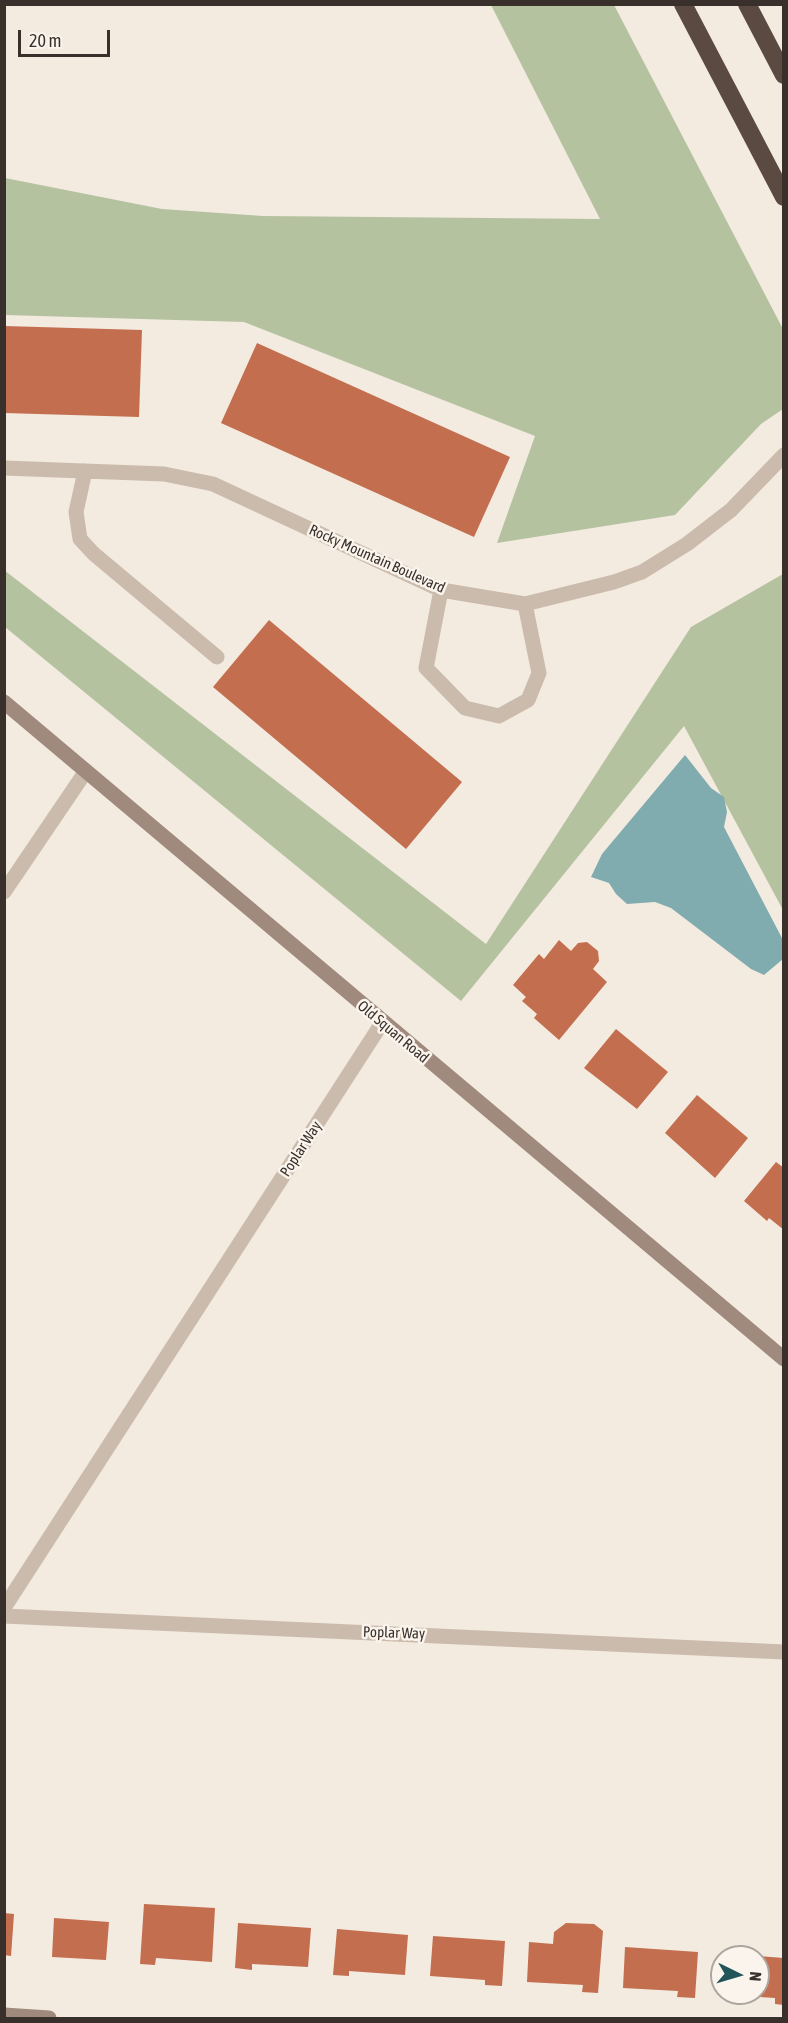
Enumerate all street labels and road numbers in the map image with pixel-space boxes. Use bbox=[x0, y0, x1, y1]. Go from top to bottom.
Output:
street label: Rocky Mountain Boulevard bbox=[306, 521, 448, 597]
street label: Old Squan Road bbox=[354, 997, 432, 1067]
street label: Poplar Way bbox=[276, 1118, 326, 1180]
street label: Poplar Way bbox=[363, 1623, 425, 1643]

